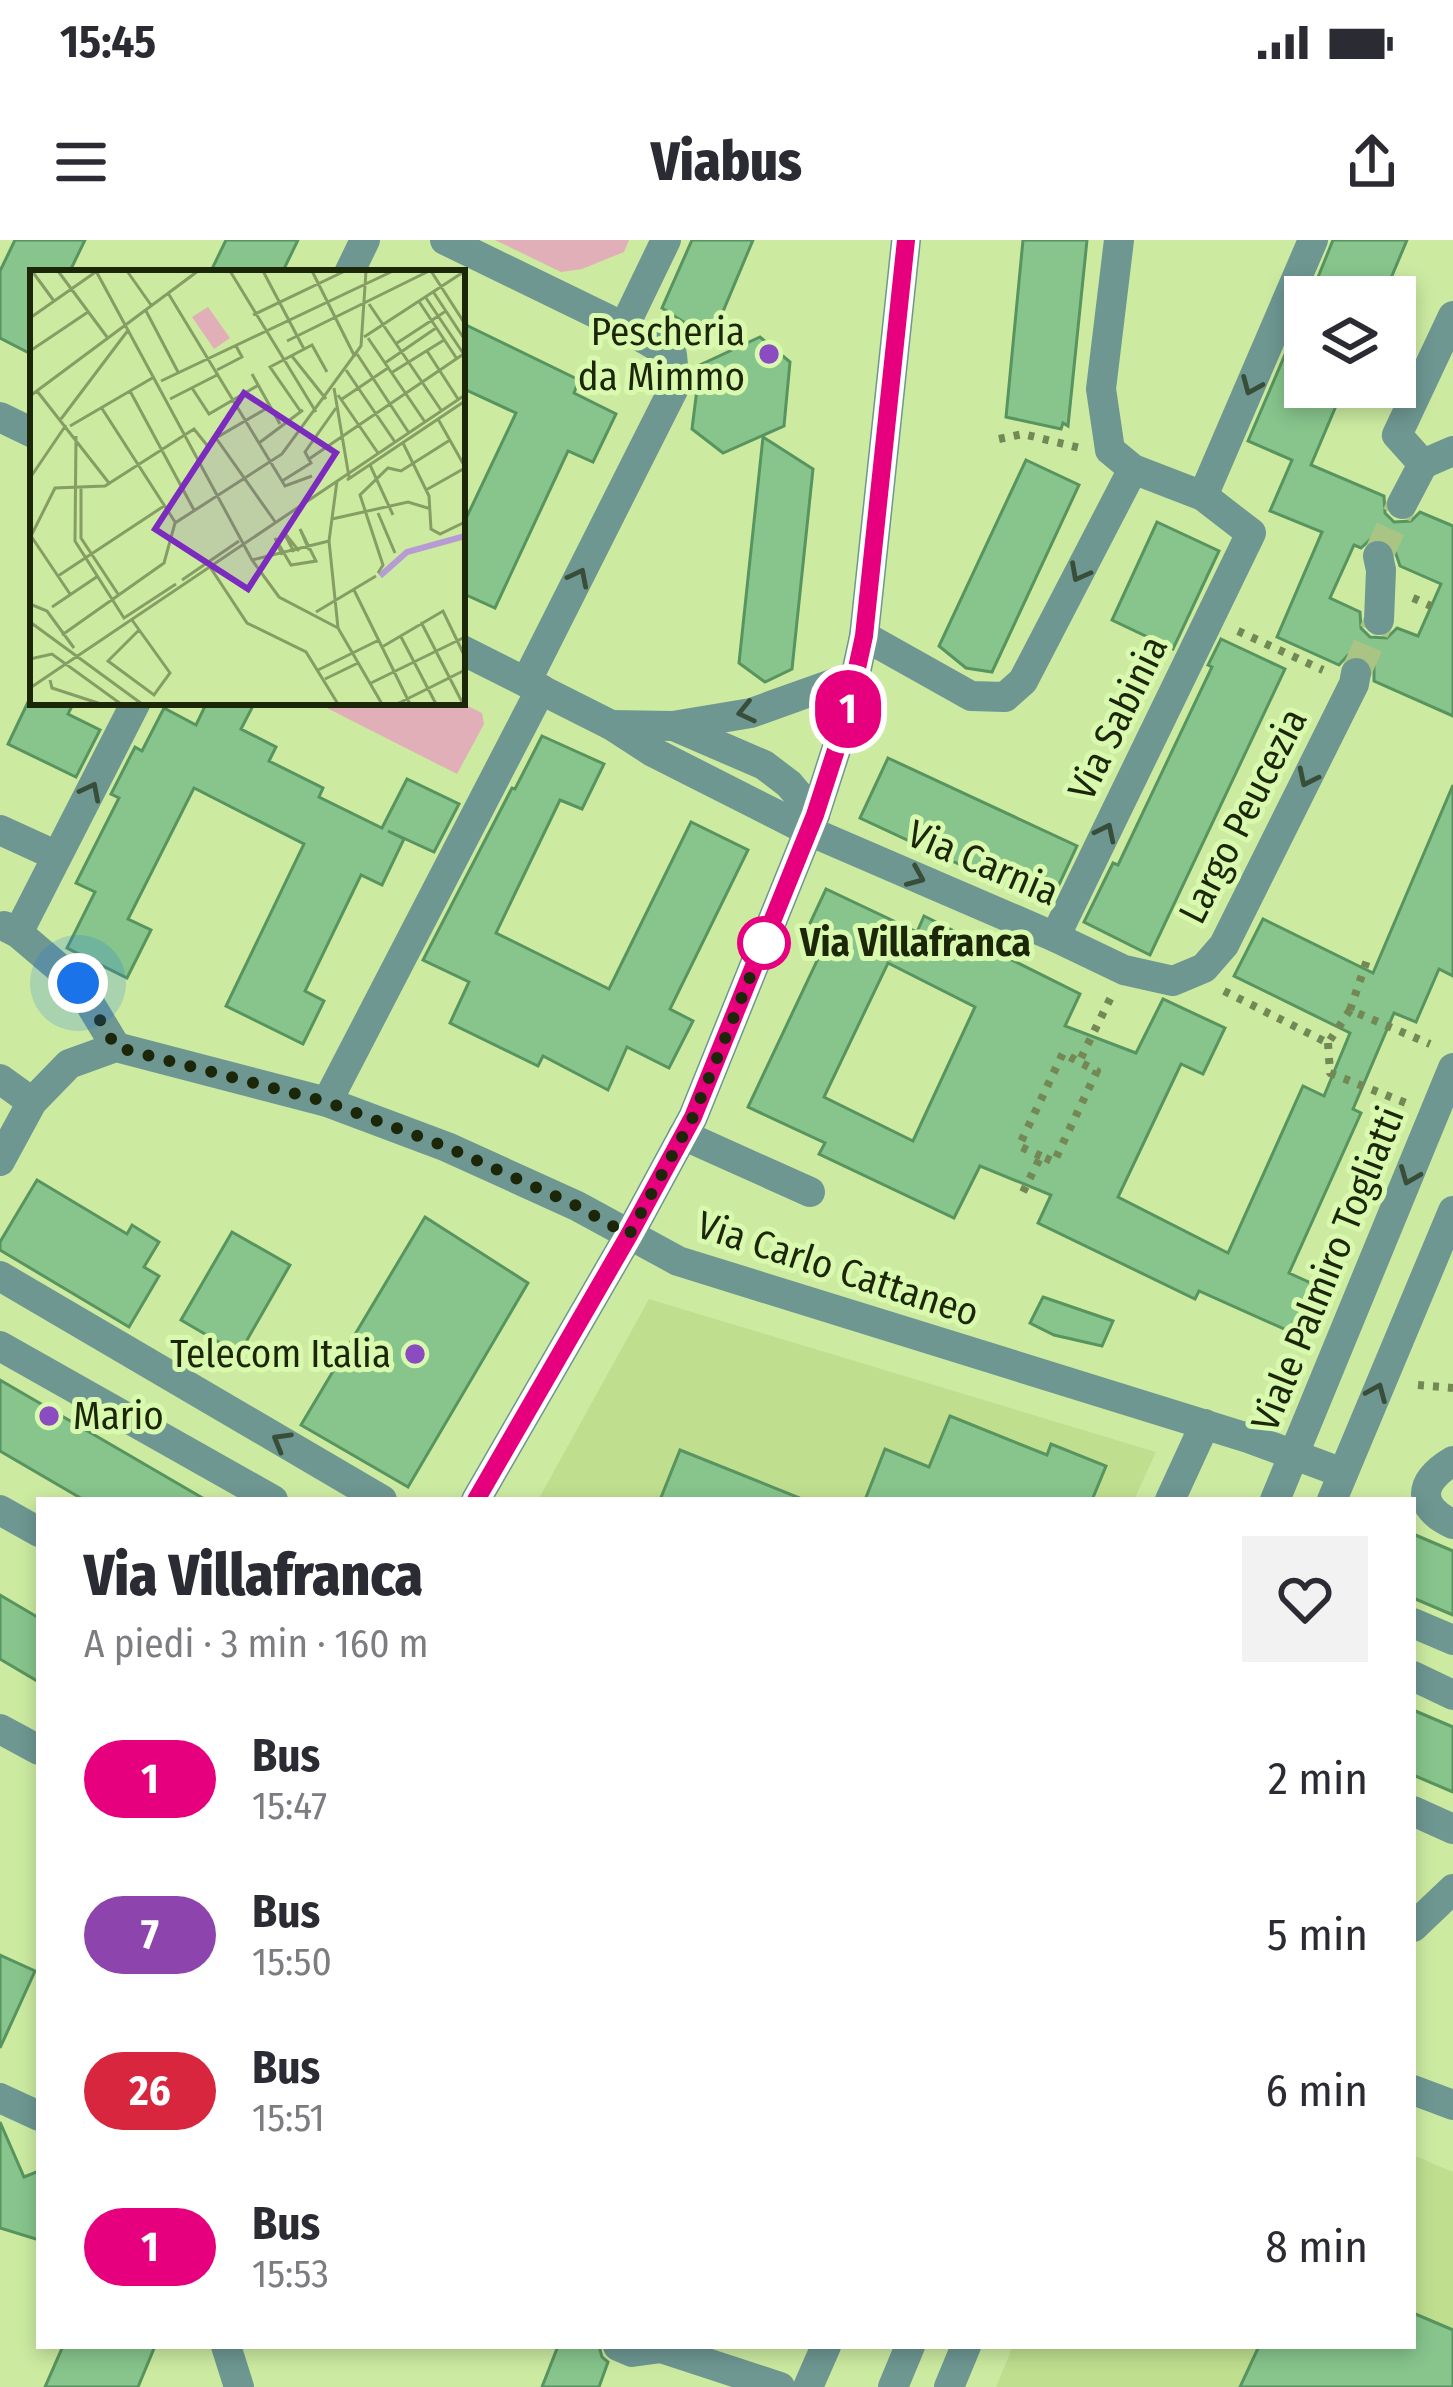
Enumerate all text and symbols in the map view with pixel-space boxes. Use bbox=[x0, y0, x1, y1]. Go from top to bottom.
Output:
text: 15:45 bbox=[60, 15, 156, 69]
icon: menu bbox=[48, 129, 114, 195]
icon: share bbox=[1339, 129, 1405, 195]
text: Viabus bbox=[651, 130, 802, 194]
inset map bbox=[30, 270, 465, 705]
map controls bbox=[1284, 276, 1416, 408]
button: layers bbox=[1284, 276, 1416, 408]
place label: Pescheria da Mimmo bbox=[578, 309, 745, 400]
marker: Pescheria da Mimmo bbox=[756, 341, 782, 367]
one-way arrow bbox=[1241, 374, 1265, 395]
one-way arrow bbox=[1070, 560, 1093, 581]
one-way arrow bbox=[564, 568, 587, 590]
street label: Via Sabinia bbox=[1059, 629, 1177, 807]
line badge: 1 bbox=[809, 670, 887, 748]
text: 1 bbox=[839, 684, 857, 734]
one-way arrow bbox=[737, 699, 757, 724]
street label: Largo Peucezia bbox=[1169, 701, 1317, 931]
one-way arrow bbox=[1298, 766, 1321, 788]
one-way arrow bbox=[76, 782, 99, 804]
street label: Via Carnia bbox=[901, 811, 1065, 915]
one-way arrow bbox=[1092, 822, 1115, 844]
one-way arrow bbox=[905, 863, 926, 887]
marker: Via Villafranca bbox=[739, 918, 789, 968]
place label: Via Villafranca bbox=[799, 920, 1031, 966]
your location bbox=[48, 953, 108, 1013]
street label: Viale Palmiro Togliatti bbox=[1242, 1100, 1414, 1438]
one-way arrow bbox=[1399, 1165, 1423, 1186]
street label: Via Carlo Cattaneo bbox=[692, 1202, 984, 1336]
place label: Telecom Italia bbox=[170, 1331, 391, 1377]
marker: Telecom Italia bbox=[402, 1341, 428, 1367]
one-way arrow bbox=[1363, 1383, 1387, 1404]
place label: Mario bbox=[73, 1393, 164, 1439]
marker: Mario bbox=[36, 1403, 62, 1429]
one-way arrow bbox=[272, 1433, 293, 1455]
button: heart bbox=[1242, 1536, 1368, 1662]
text: Via Villafranca bbox=[84, 1542, 423, 1610]
text: A piedi · 3 min · 160 m bbox=[84, 1621, 429, 1667]
text: Bus bbox=[252, 1729, 320, 1783]
text: 2 min bbox=[1268, 1752, 1368, 1806]
text: 1 bbox=[141, 1754, 159, 1804]
text: 15:47 bbox=[252, 1783, 327, 1829]
text: Bus bbox=[252, 1885, 320, 1939]
text: 5 min bbox=[1267, 1908, 1368, 1962]
text: 7 bbox=[141, 1910, 159, 1960]
text: 15:50 bbox=[252, 1939, 332, 1985]
text: Bus bbox=[252, 2041, 320, 2095]
text: 6 min bbox=[1265, 2064, 1368, 2118]
text: 26 bbox=[129, 2066, 171, 2116]
text: 15:51 bbox=[252, 2095, 325, 2141]
text: Bus bbox=[252, 2197, 320, 2251]
text: 8 min bbox=[1265, 2220, 1368, 2274]
text: 1 bbox=[141, 2222, 159, 2272]
text: 15:53 bbox=[252, 2251, 329, 2297]

